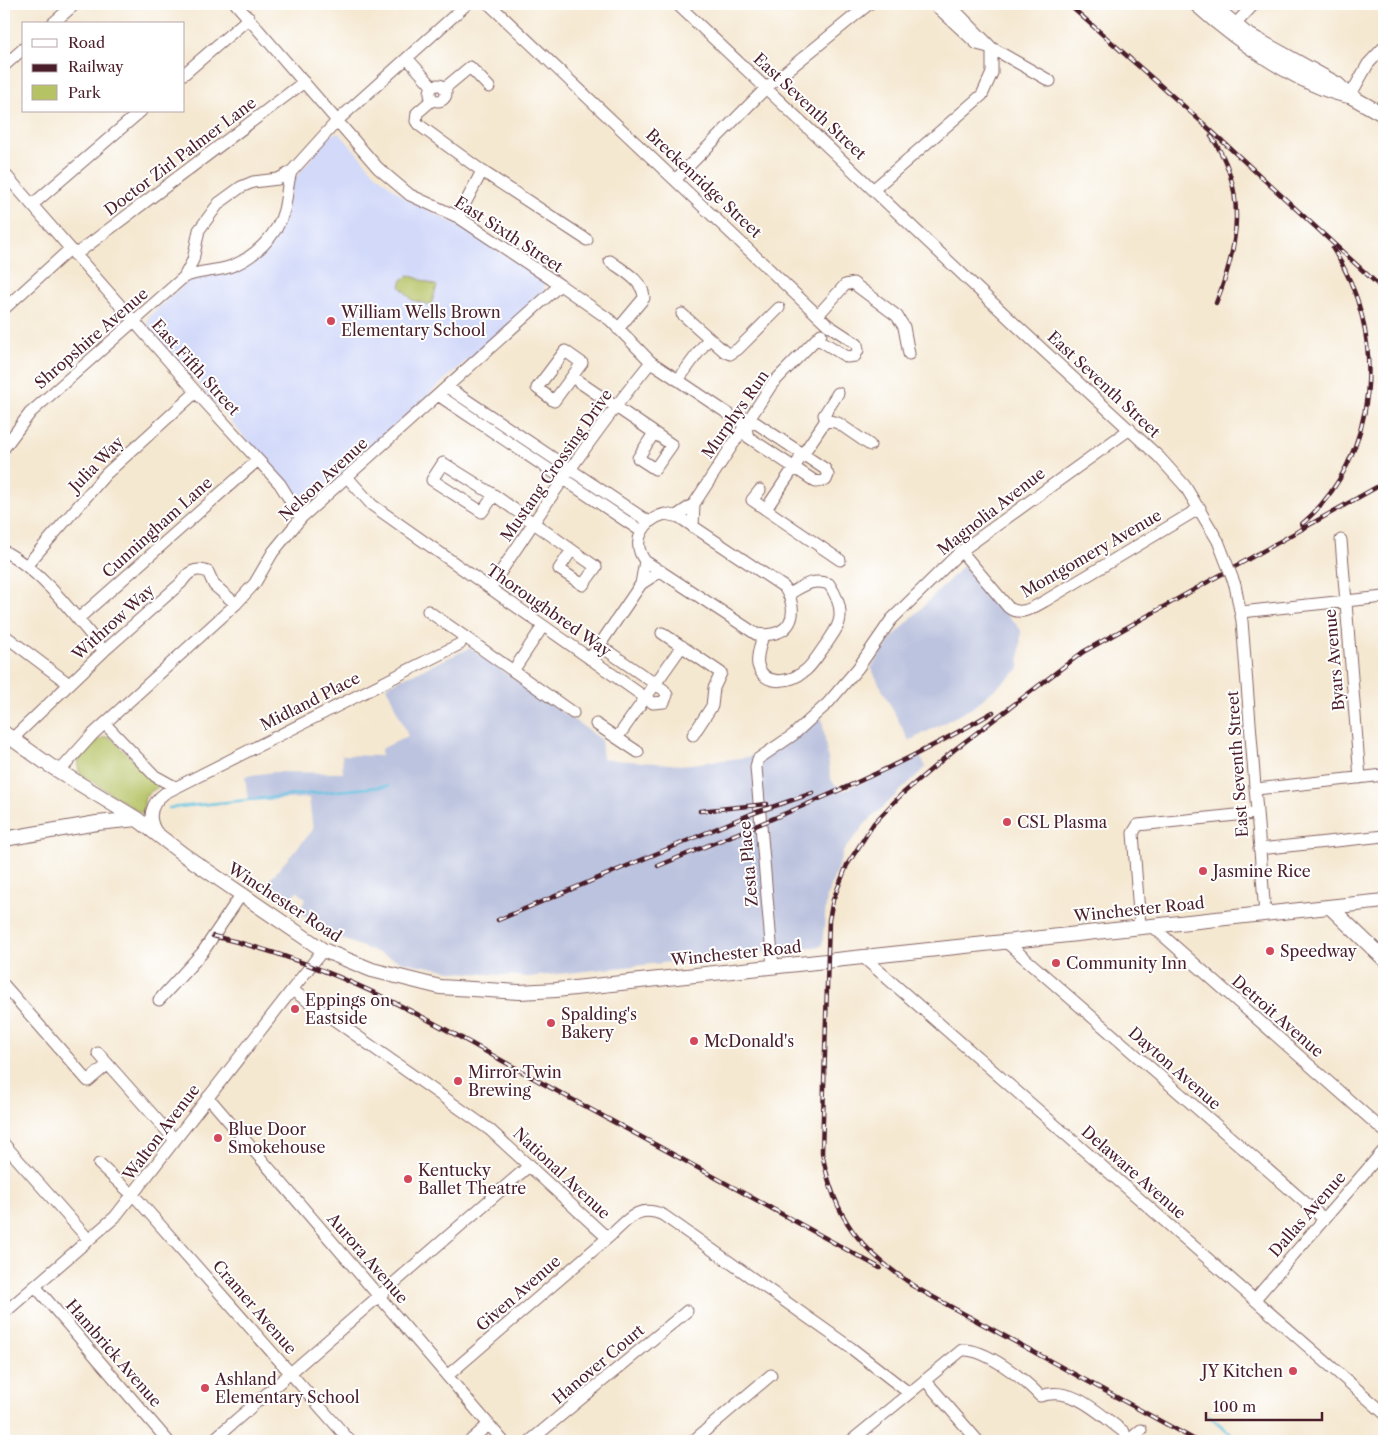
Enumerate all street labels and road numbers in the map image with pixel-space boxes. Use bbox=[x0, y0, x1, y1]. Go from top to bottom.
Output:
street label: East Seventh Street bbox=[749, 49, 871, 164]
street label: Doctor Zirl Palmer Lane bbox=[100, 92, 260, 220]
street label: Breckenridge Street bbox=[642, 124, 766, 242]
street label: East Sixth Street bbox=[451, 191, 567, 277]
street label: Shropshire Avenue bbox=[30, 283, 152, 393]
street label: East Fifth Street bbox=[148, 315, 245, 419]
street label: East Seventh Street bbox=[1043, 327, 1165, 442]
street label: Murphys Run bbox=[697, 366, 773, 462]
street label: Mustang Crossing Drive bbox=[496, 385, 616, 545]
street label: Julia Way bbox=[62, 431, 128, 498]
street label: Nelson Avenue bbox=[275, 433, 371, 525]
street label: Magnolia Avenue bbox=[933, 463, 1049, 559]
street label: Cunningham Lane bbox=[98, 472, 216, 582]
street label: Montgomery Avenue bbox=[1017, 505, 1165, 601]
street label: Thoroughbred Way bbox=[483, 559, 616, 661]
street label: Withrow Way bbox=[67, 579, 159, 665]
street label: Byars Avenue bbox=[1320, 608, 1348, 712]
street label: Midland Place bbox=[257, 667, 363, 735]
street label: East Seventh Street bbox=[1222, 690, 1252, 838]
street label: Zesta Place bbox=[734, 820, 762, 908]
street label: Winchester Road bbox=[224, 857, 346, 946]
street label: Winchester Road bbox=[1072, 892, 1206, 926]
street label: Winchester Road bbox=[669, 936, 803, 970]
street label: Detroit Avenue bbox=[1228, 971, 1328, 1061]
street label: Dayton Avenue bbox=[1125, 1022, 1225, 1114]
street label: Walton Avenue bbox=[118, 1080, 204, 1185]
street label: Delaware Avenue bbox=[1078, 1121, 1190, 1223]
street label: National Avenue bbox=[509, 1123, 615, 1223]
street label: Dallas Avenue bbox=[1264, 1167, 1350, 1261]
street label: Aurora Avenue bbox=[323, 1208, 413, 1307]
street label: Given Avenue bbox=[472, 1251, 564, 1335]
street label: Cramer Avenue bbox=[209, 1256, 301, 1358]
street label: Hambrick Avenue bbox=[62, 1295, 166, 1411]
street label: Hanover Court bbox=[548, 1320, 648, 1408]

